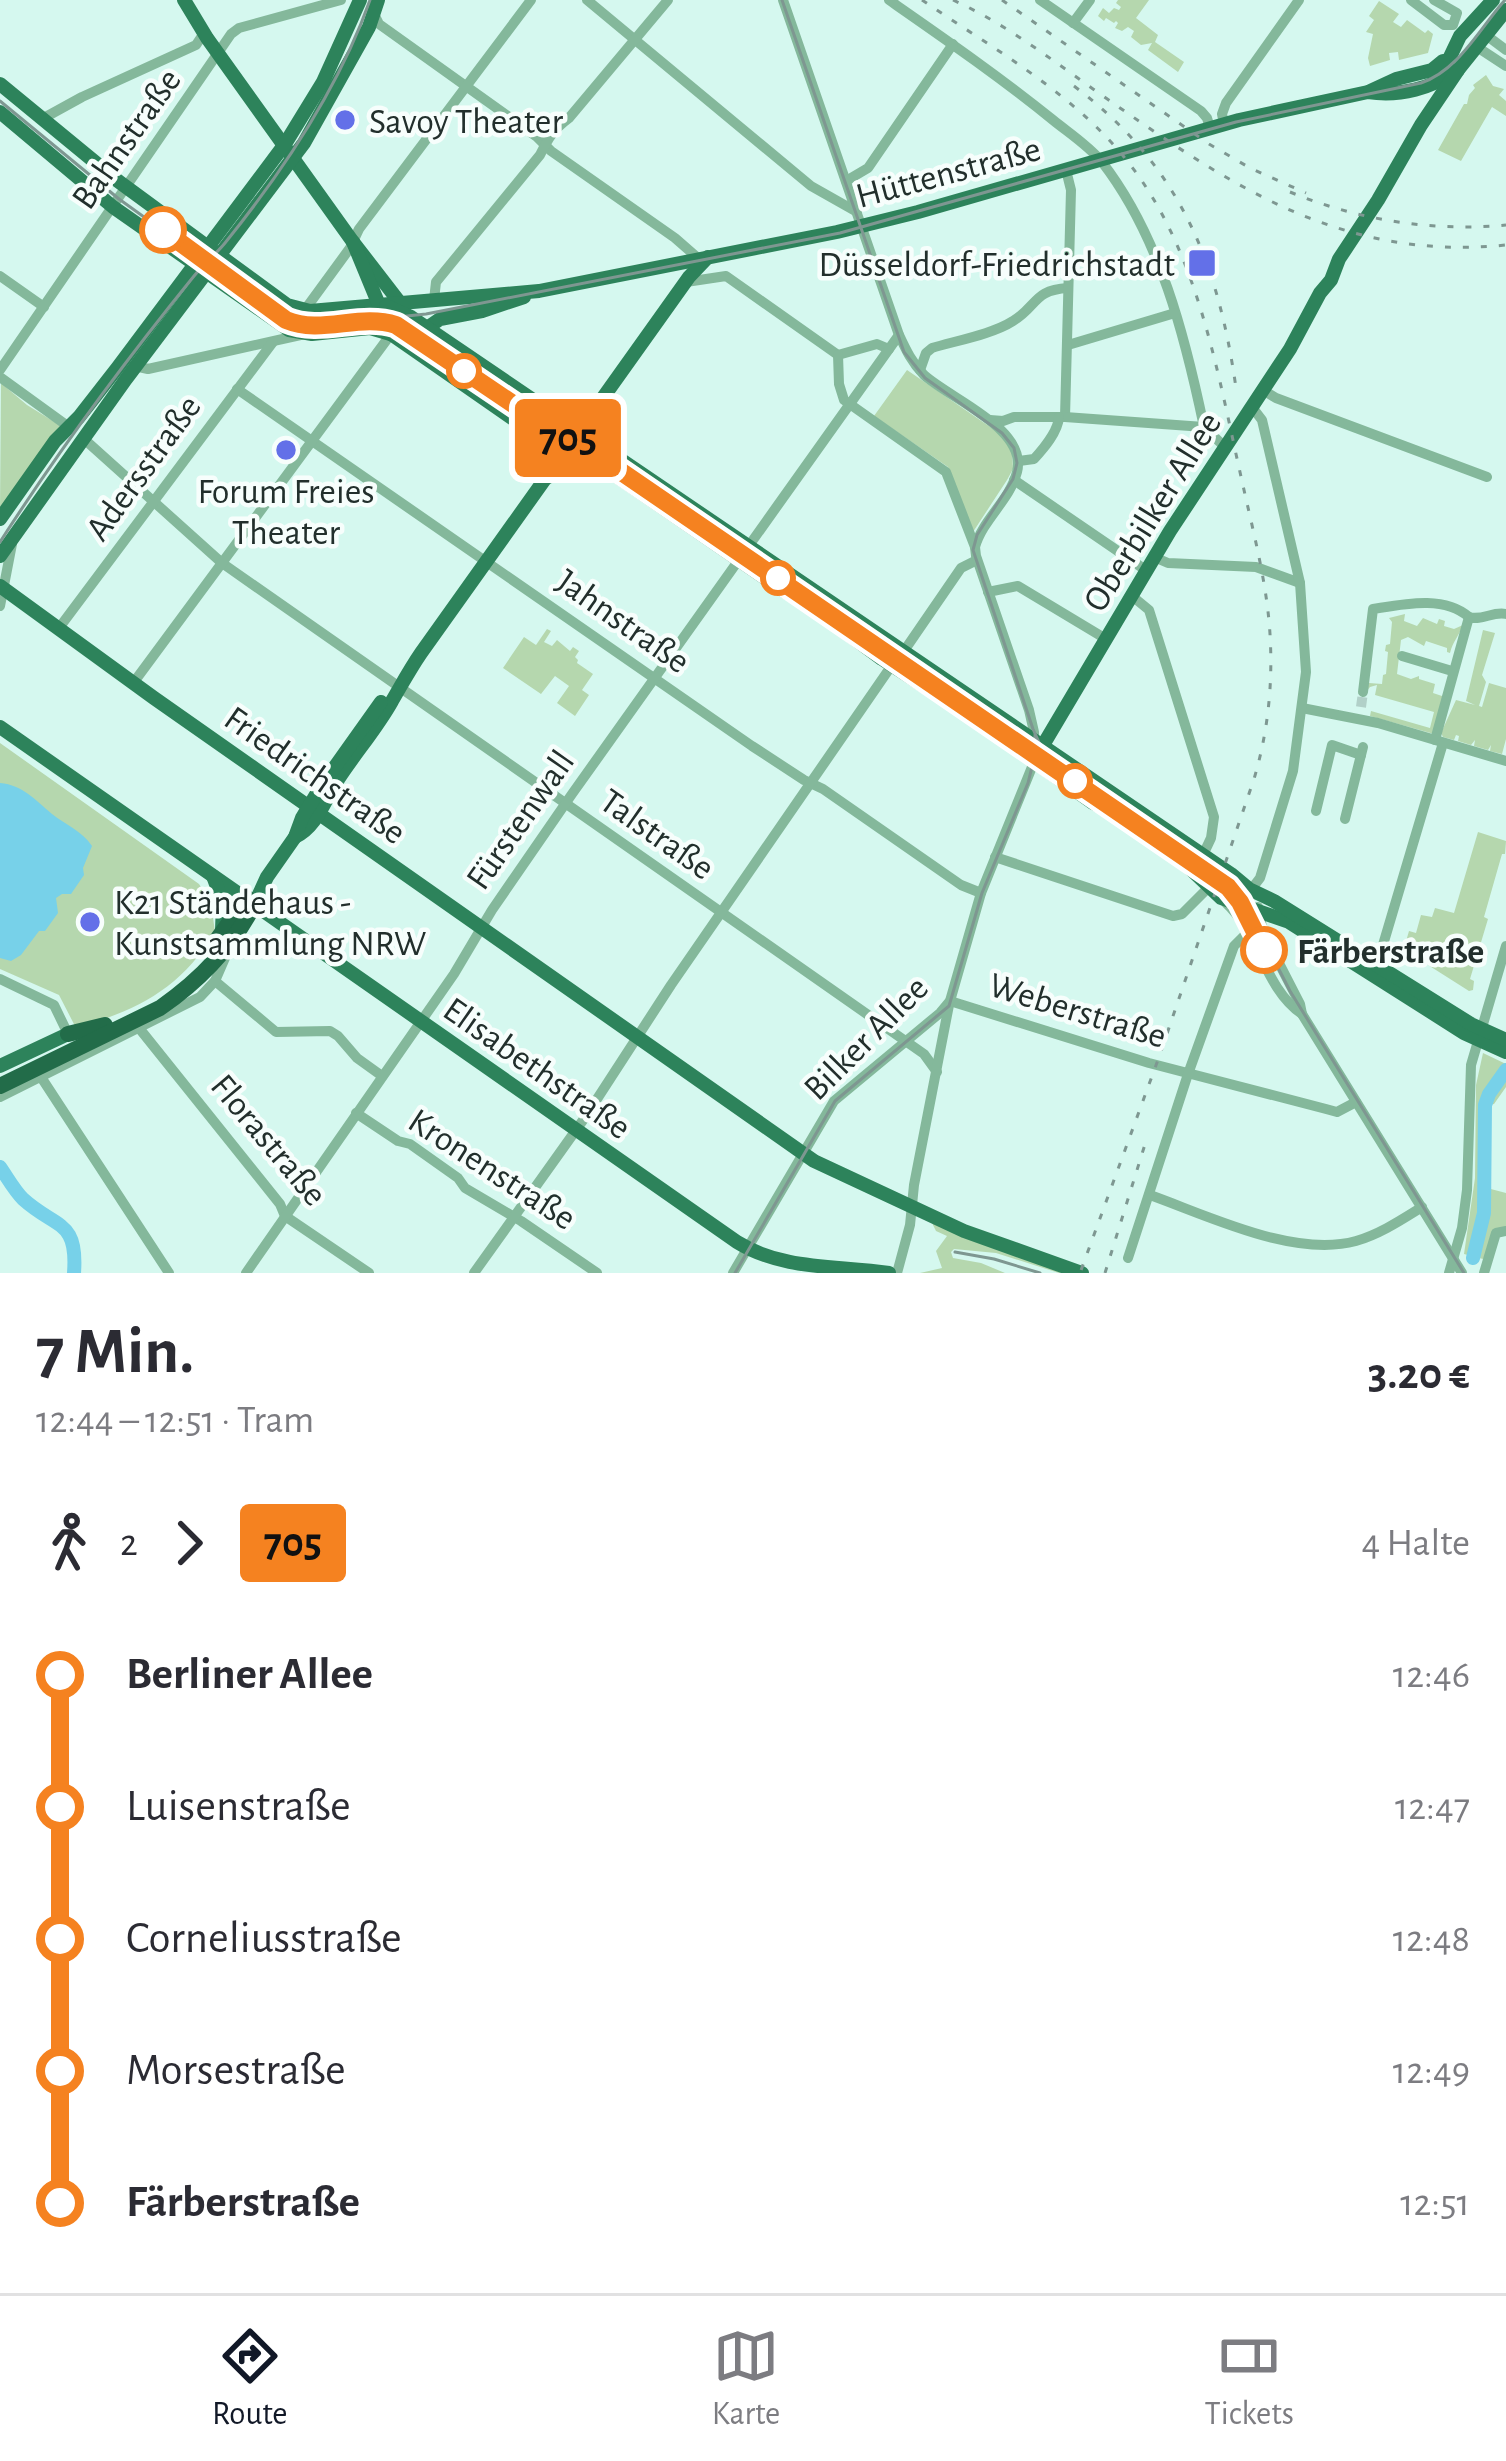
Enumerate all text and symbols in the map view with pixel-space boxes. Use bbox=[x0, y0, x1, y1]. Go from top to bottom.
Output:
street label: Bahnstraße bbox=[65, 62, 188, 216]
place label: Savoy Theater bbox=[369, 104, 563, 140]
marker: Savoy Theater bbox=[332, 107, 358, 133]
street label: Hüttenstraße bbox=[852, 131, 1045, 215]
unlabelled marker bbox=[141, 208, 185, 252]
place label: Düsseldorf-Friedrichstadt bbox=[818, 247, 1176, 283]
marker: Düsseldorf-Friedrichstadt bbox=[1186, 247, 1218, 279]
unlabelled marker bbox=[448, 355, 480, 387]
street label: Adersstraße bbox=[79, 389, 208, 547]
line badge: 705 bbox=[499, 399, 637, 477]
street label: Oberbilker Allee bbox=[1077, 406, 1228, 618]
text: 705 bbox=[539, 417, 597, 459]
marker: Forum Freies Theater bbox=[273, 437, 299, 463]
place label: Forum Freies Theater bbox=[197, 474, 375, 551]
unlabelled marker bbox=[762, 562, 794, 594]
street label: Jahnstraße bbox=[550, 563, 696, 680]
street label: Friedrichstraße bbox=[218, 700, 412, 851]
street label: Fürstenwall bbox=[460, 744, 581, 896]
unlabelled marker bbox=[1059, 765, 1091, 797]
street label: Talstraße bbox=[593, 783, 720, 887]
place label: K21 Ständehaus - Kunstsammlung NRW bbox=[114, 885, 426, 962]
marker: K21 Ständehaus - Kunstsammlung NRW bbox=[77, 909, 103, 935]
marker: Färberstraße bbox=[1242, 928, 1286, 972]
place label: Färberstraße bbox=[1297, 934, 1484, 970]
street label: Weberstraße bbox=[985, 967, 1170, 1055]
street label: Bilker Allee bbox=[798, 970, 935, 1107]
street label: Elisabethstraße bbox=[437, 991, 637, 1146]
street label: Florastraße bbox=[204, 1068, 333, 1213]
street label: Kronenstraße bbox=[402, 1103, 582, 1237]
text: 7 Min. bbox=[36, 1319, 194, 1385]
text: 3.20 € bbox=[1368, 1352, 1470, 1397]
text: 12:44 – 12:51 · Tram bbox=[36, 1401, 314, 1440]
icon: walk bbox=[36, 1510, 102, 1576]
icon: forward bbox=[156, 1510, 222, 1576]
text: 705 bbox=[264, 1522, 322, 1564]
text: 2 bbox=[120, 1524, 138, 1563]
text: 4 Halte bbox=[1361, 1524, 1470, 1563]
text: Berliner Allee bbox=[126, 1652, 373, 1697]
text: 12:46 bbox=[1393, 1656, 1470, 1695]
text: Luisenstraße bbox=[126, 1784, 351, 1829]
text: 12:47 bbox=[1395, 1788, 1470, 1827]
text: Corneliusstraße bbox=[126, 1916, 402, 1961]
text: 12:48 bbox=[1393, 1920, 1470, 1959]
text: Morsestraße bbox=[126, 2048, 346, 2093]
text: 12:49 bbox=[1393, 2052, 1470, 2091]
text: Färberstraße bbox=[126, 2180, 360, 2225]
text: 12:51 bbox=[1400, 2184, 1470, 2223]
tab: Route bbox=[212, 2323, 288, 2435]
tab: Karte bbox=[712, 2323, 780, 2435]
tab: Tickets bbox=[1205, 2323, 1294, 2435]

